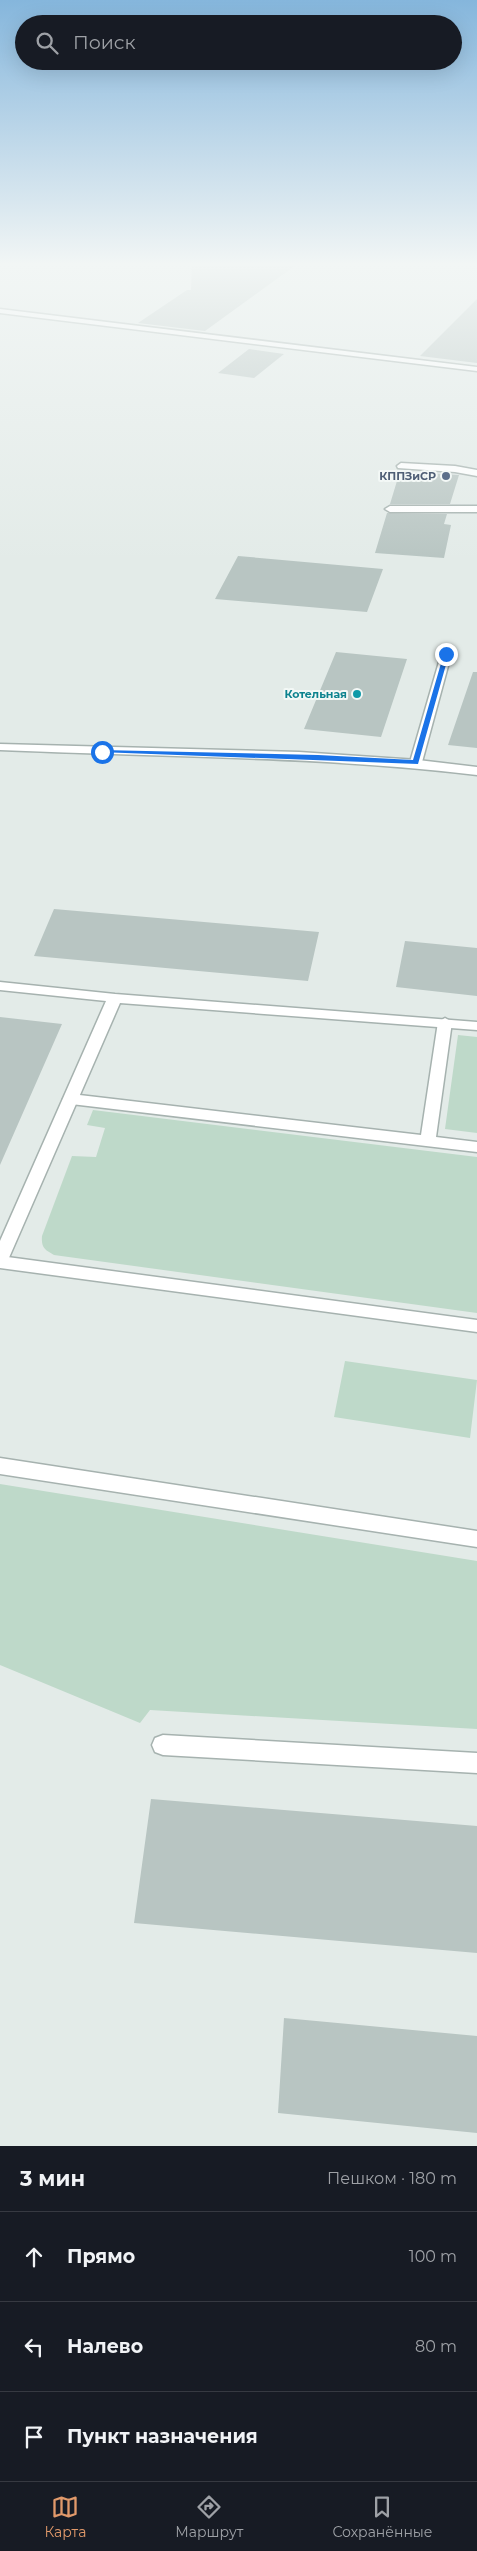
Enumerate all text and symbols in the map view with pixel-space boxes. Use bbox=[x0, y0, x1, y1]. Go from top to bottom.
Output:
search box bbox=[15, 15, 462, 70]
icon: search bbox=[33, 29, 61, 57]
text: Поиск bbox=[73, 31, 136, 54]
place label: КППЗиСР bbox=[379, 469, 436, 483]
marker: КППЗиСР bbox=[440, 470, 452, 482]
route end bbox=[435, 643, 458, 666]
place label: Котельная bbox=[284, 687, 347, 701]
marker: Котельная bbox=[351, 688, 363, 700]
route start bbox=[91, 741, 114, 764]
text: 3 мин bbox=[20, 2166, 85, 2191]
text: Пешком · 180 m bbox=[327, 2169, 457, 2188]
icon: ahead bbox=[20, 2243, 48, 2271]
text: Прямо bbox=[67, 2245, 135, 2268]
text: 100 m bbox=[409, 2247, 457, 2266]
icon: left bbox=[20, 2333, 48, 2361]
text: Налево bbox=[67, 2335, 143, 2358]
text: 80 m bbox=[415, 2337, 457, 2356]
icon: arrive bbox=[20, 2423, 48, 2451]
text: Пункт назначения bbox=[67, 2425, 258, 2448]
tab: Карта bbox=[44, 2493, 86, 2541]
tab: Маршрут bbox=[175, 2493, 243, 2541]
tab: Сохранённые bbox=[332, 2493, 432, 2541]

